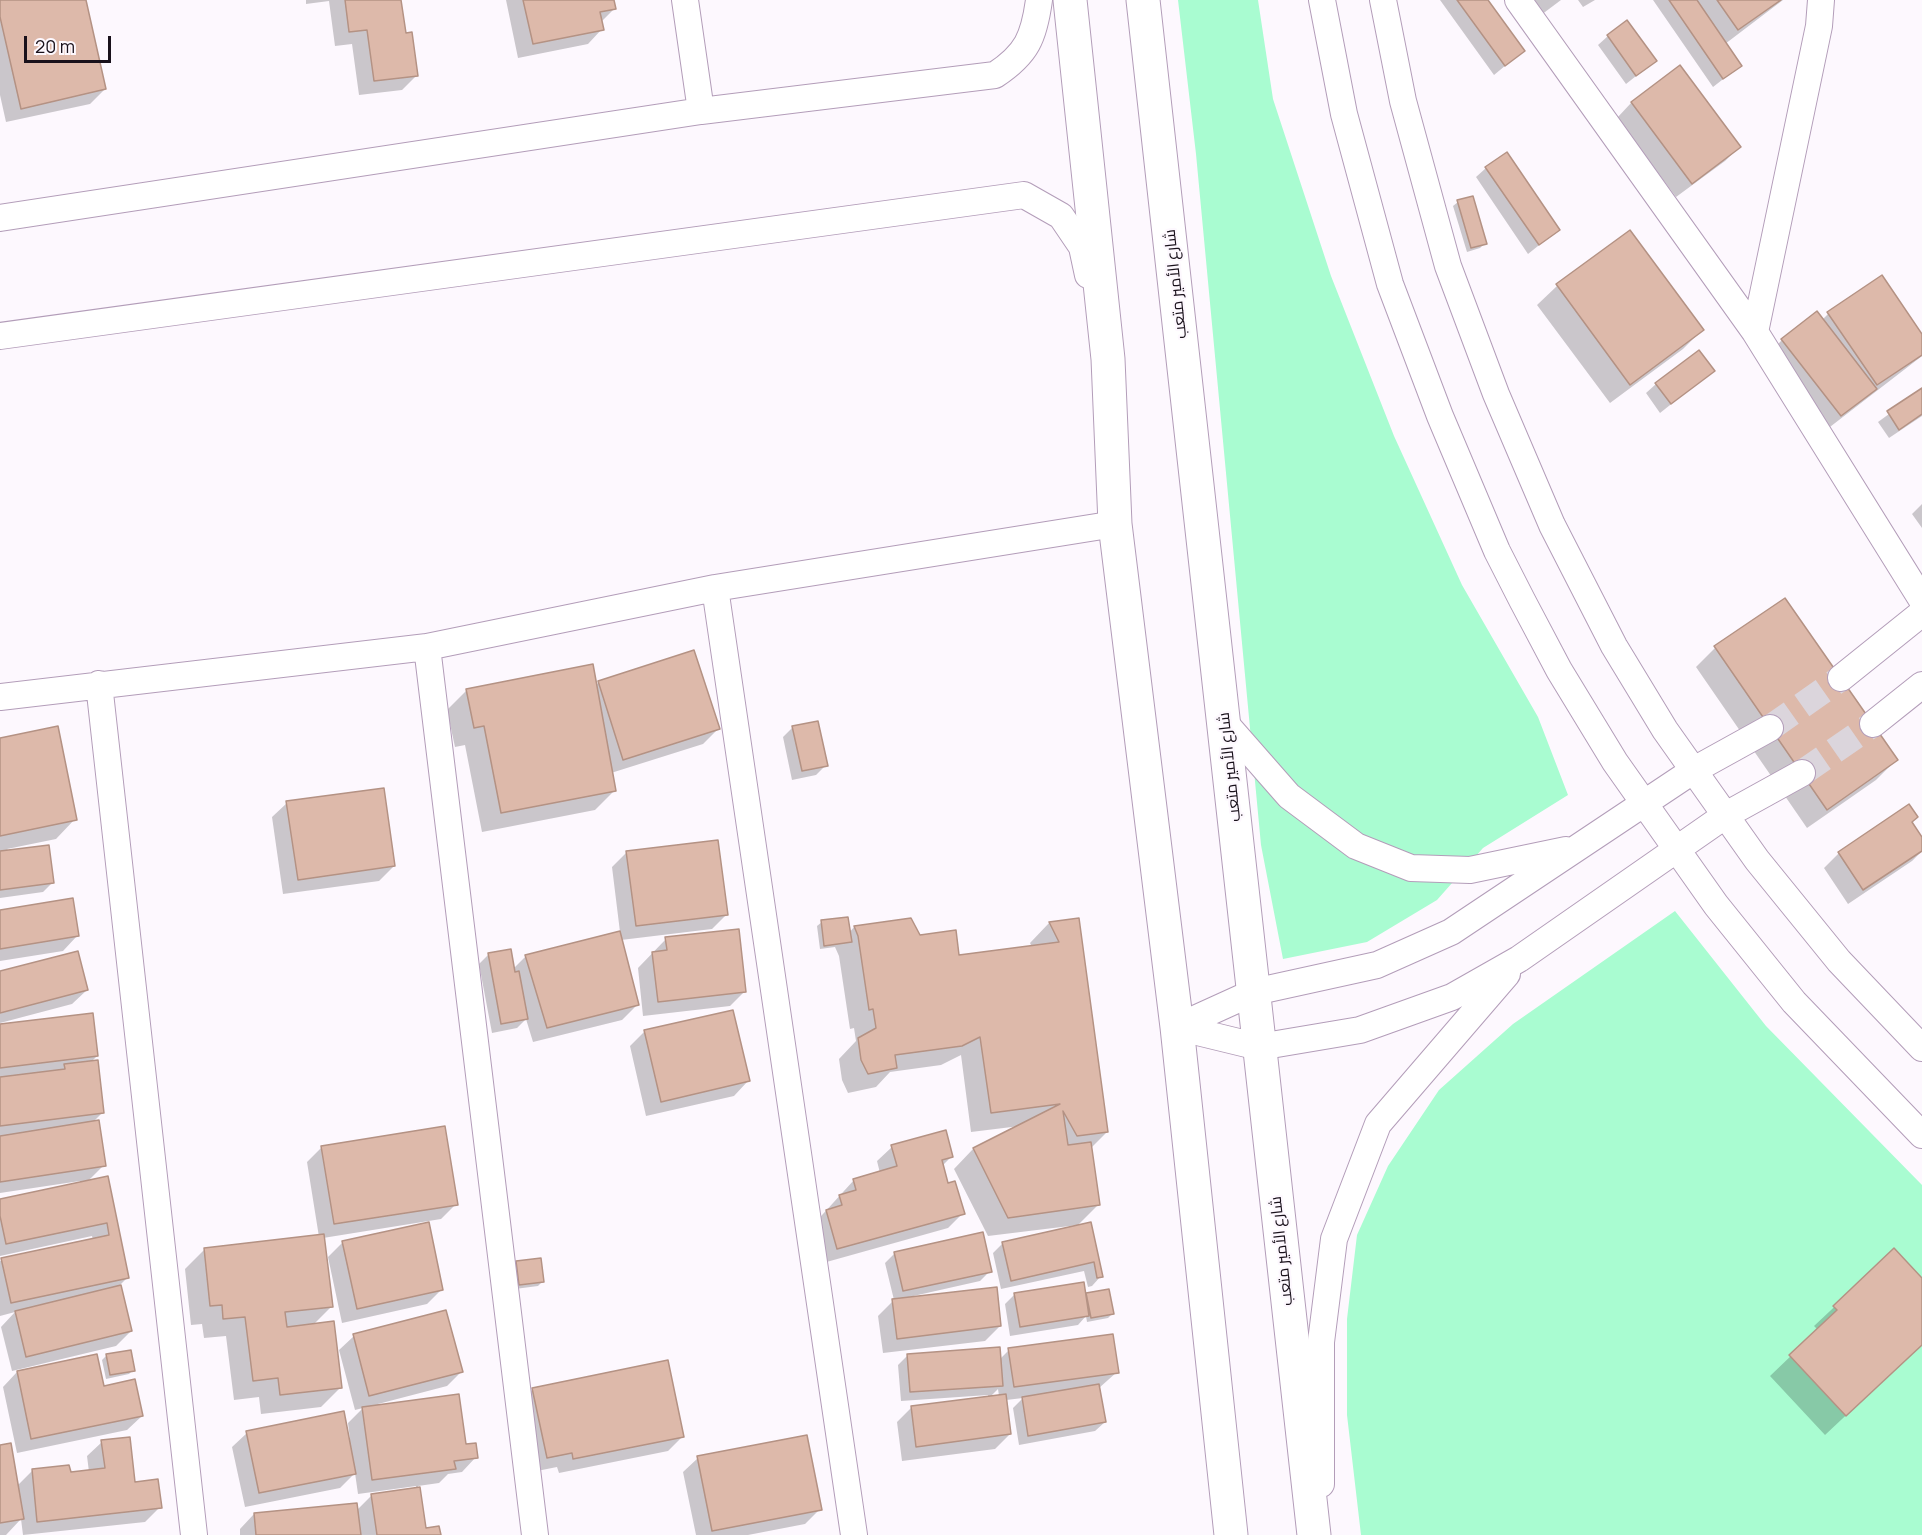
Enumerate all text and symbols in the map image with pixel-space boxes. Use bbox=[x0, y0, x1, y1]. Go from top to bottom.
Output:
scale bar bbox=[27, 24, 114, 62]
text: 20 m bbox=[35, 34, 75, 58]
street label: شارع الأمير متعب bbox=[1161, 228, 1191, 340]
street label: شارع الأمير متعب bbox=[1215, 711, 1245, 823]
street label: شارع الأمير متعب bbox=[1267, 1195, 1297, 1307]

